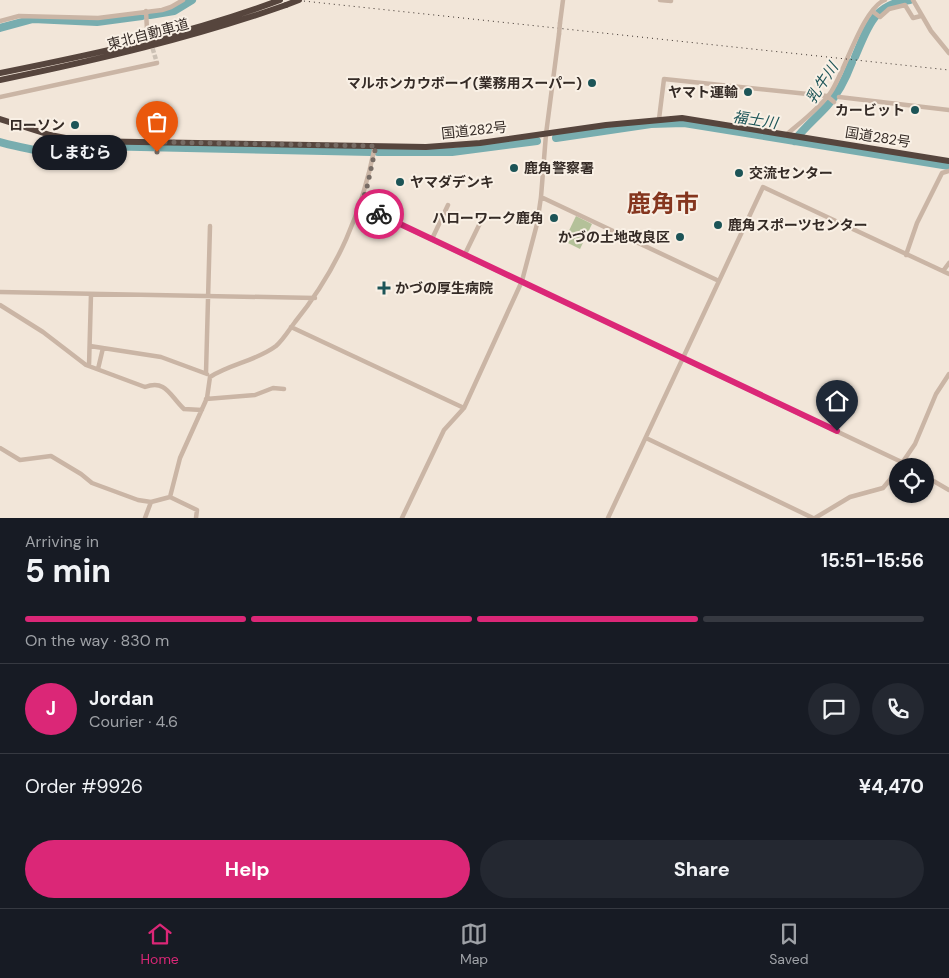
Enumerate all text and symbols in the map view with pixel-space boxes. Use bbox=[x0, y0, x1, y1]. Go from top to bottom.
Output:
street label: 東北自動車道 bbox=[105, 14, 191, 54]
water label: 乳牛川 bbox=[801, 57, 844, 107]
place label: マルホンカウボーイ(業務用スーパー) bbox=[347, 74, 582, 92]
marker: マルホンカウボーイ(業務用スーパー) bbox=[586, 77, 598, 89]
place label: ヤマト運輸 bbox=[668, 83, 738, 101]
marker: ヤマト運輸 bbox=[742, 86, 754, 98]
pin bbox=[136, 101, 178, 152]
place label: カービット bbox=[835, 101, 905, 119]
marker: カービット bbox=[909, 104, 921, 116]
water label: 福士川 bbox=[731, 107, 781, 134]
icon: bag bbox=[143, 108, 171, 136]
place label: ローソン bbox=[9, 116, 65, 134]
street label: 国道282号 bbox=[440, 118, 508, 142]
marker: ローソン bbox=[69, 119, 81, 131]
street label: 国道282号 bbox=[844, 123, 912, 151]
callout: しまむら bbox=[32, 134, 127, 170]
text: しまむら bbox=[47, 142, 112, 163]
place label: 鹿角警察署 bbox=[524, 159, 594, 177]
marker: 鹿角警察署 bbox=[508, 162, 520, 174]
place label: 交流センター bbox=[749, 164, 833, 182]
marker: 交流センター bbox=[733, 167, 745, 179]
place label: ヤマダデンキ bbox=[410, 173, 494, 191]
marker: ヤマダデンキ bbox=[394, 176, 406, 188]
district label: 鹿角市 bbox=[627, 188, 699, 219]
courier bbox=[354, 189, 404, 239]
icon: bike bbox=[365, 200, 393, 228]
place label: ハローワーク鹿角 bbox=[432, 209, 544, 227]
marker: ハローワーク鹿角 bbox=[548, 212, 560, 224]
place label: 鹿角スポーツセンター bbox=[728, 216, 868, 234]
marker: 鹿角スポーツセンター bbox=[712, 219, 724, 231]
place label: かづの土地改良区 bbox=[558, 228, 670, 246]
marker: かづの土地改良区 bbox=[674, 231, 686, 243]
place label: かづの厚生病院 bbox=[395, 279, 493, 297]
marker: かづの厚生病院 bbox=[377, 281, 391, 295]
pin bbox=[816, 380, 858, 431]
icon: home bbox=[823, 387, 851, 415]
map controls bbox=[889, 458, 934, 503]
button: locate bbox=[889, 458, 934, 503]
text: Arriving in bbox=[25, 531, 99, 552]
text: 15:51–15:56 bbox=[821, 548, 924, 573]
text: 5 min bbox=[25, 550, 111, 592]
text: On the way · 830 m bbox=[25, 630, 169, 651]
button: chat bbox=[808, 683, 860, 735]
button: phone bbox=[872, 683, 924, 735]
text: Jordan bbox=[89, 686, 154, 711]
text: J bbox=[46, 696, 56, 721]
text: Courier · 4.6 bbox=[89, 711, 178, 732]
text: Order #9926 bbox=[25, 774, 143, 799]
text: ¥4,470 bbox=[859, 774, 924, 799]
button: Help bbox=[25, 840, 470, 898]
button: Share bbox=[480, 840, 924, 898]
tab: Home bbox=[141, 920, 179, 968]
tab: Map bbox=[460, 920, 488, 968]
tab: Saved bbox=[769, 920, 808, 968]

